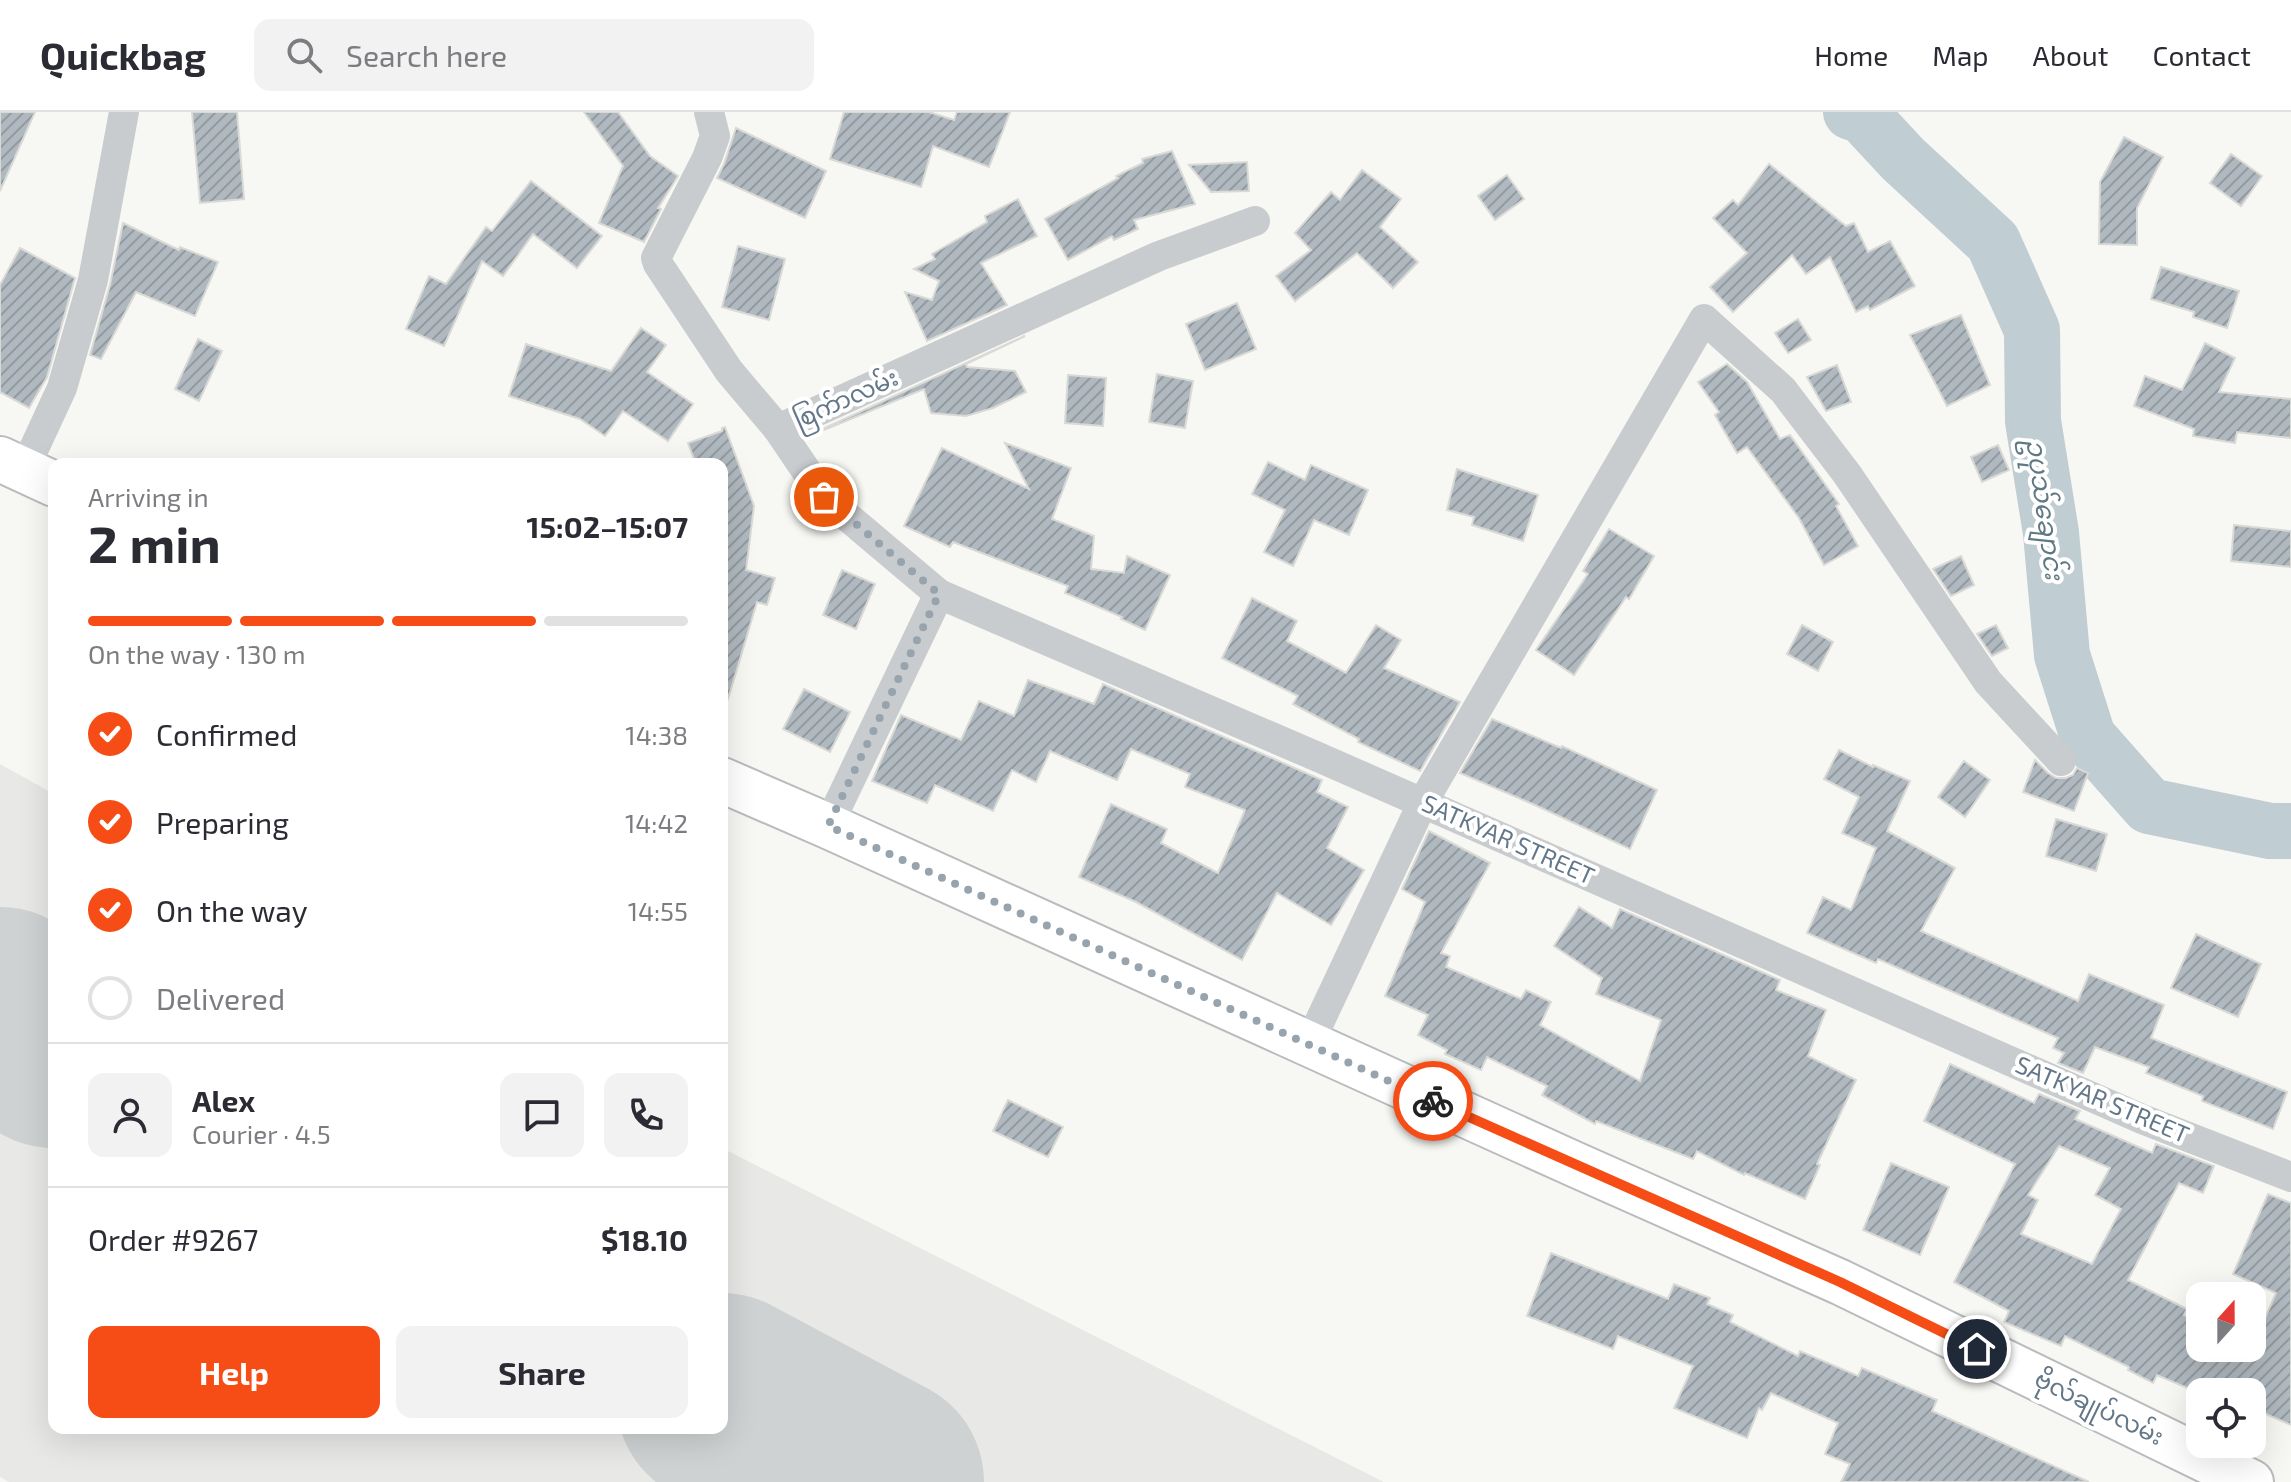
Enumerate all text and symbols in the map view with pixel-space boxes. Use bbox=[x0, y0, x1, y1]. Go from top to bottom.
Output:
search box bbox=[254, 19, 814, 91]
text: Quickbag bbox=[40, 32, 206, 78]
icon: search bbox=[282, 33, 326, 77]
text: Search here bbox=[346, 37, 507, 73]
text: Home bbox=[1814, 38, 1888, 72]
text: Map bbox=[1932, 38, 1989, 72]
text: About bbox=[2033, 38, 2108, 72]
text: Contact bbox=[2152, 38, 2251, 72]
street label: စြက်ာလမ်း bbox=[789, 362, 904, 439]
water label: ဥပုသ်ချောင်း bbox=[2013, 436, 2073, 584]
pin bbox=[790, 463, 858, 531]
icon: bag bbox=[802, 475, 846, 519]
text: Arriving in bbox=[88, 481, 209, 512]
text: 15:02–15:07 bbox=[527, 508, 688, 544]
text: 2 min bbox=[88, 511, 221, 573]
text: On the way · 130 m bbox=[88, 638, 306, 669]
icon: check bbox=[88, 712, 132, 756]
text: Confirmed bbox=[156, 716, 297, 752]
text: 14:38 bbox=[625, 719, 688, 750]
street label: SATKYAR STREET bbox=[1418, 788, 1599, 890]
icon: check bbox=[88, 800, 132, 844]
text: Preparing bbox=[156, 804, 289, 840]
text: 14:42 bbox=[625, 807, 688, 838]
icon: check bbox=[88, 888, 132, 932]
text: On the way bbox=[156, 892, 308, 928]
text: 14:55 bbox=[628, 895, 688, 926]
text: Delivered bbox=[156, 980, 285, 1016]
street label: SATKYAR STREET bbox=[2011, 1049, 2194, 1148]
courier bbox=[1393, 1061, 1473, 1141]
button: person bbox=[88, 1073, 172, 1157]
button: chat bbox=[500, 1073, 584, 1157]
button: phone bbox=[604, 1073, 688, 1157]
icon: bike bbox=[1411, 1079, 1455, 1123]
text: Alex bbox=[192, 1082, 255, 1118]
text: Courier · 4.5 bbox=[192, 1118, 331, 1149]
text: Order #9267 bbox=[88, 1221, 258, 1257]
text: $18.10 bbox=[601, 1221, 688, 1257]
north arrow bbox=[2186, 1282, 2266, 1362]
map controls bbox=[2186, 1282, 2266, 1458]
pin bbox=[1943, 1315, 2011, 1383]
button: Help bbox=[88, 1326, 380, 1418]
button: Share bbox=[396, 1326, 688, 1418]
icon: home bbox=[1955, 1327, 1999, 1371]
street label: ဗိုလ်ချုပ်လမ်း bbox=[2028, 1363, 2169, 1456]
button: locate bbox=[2186, 1378, 2266, 1458]

